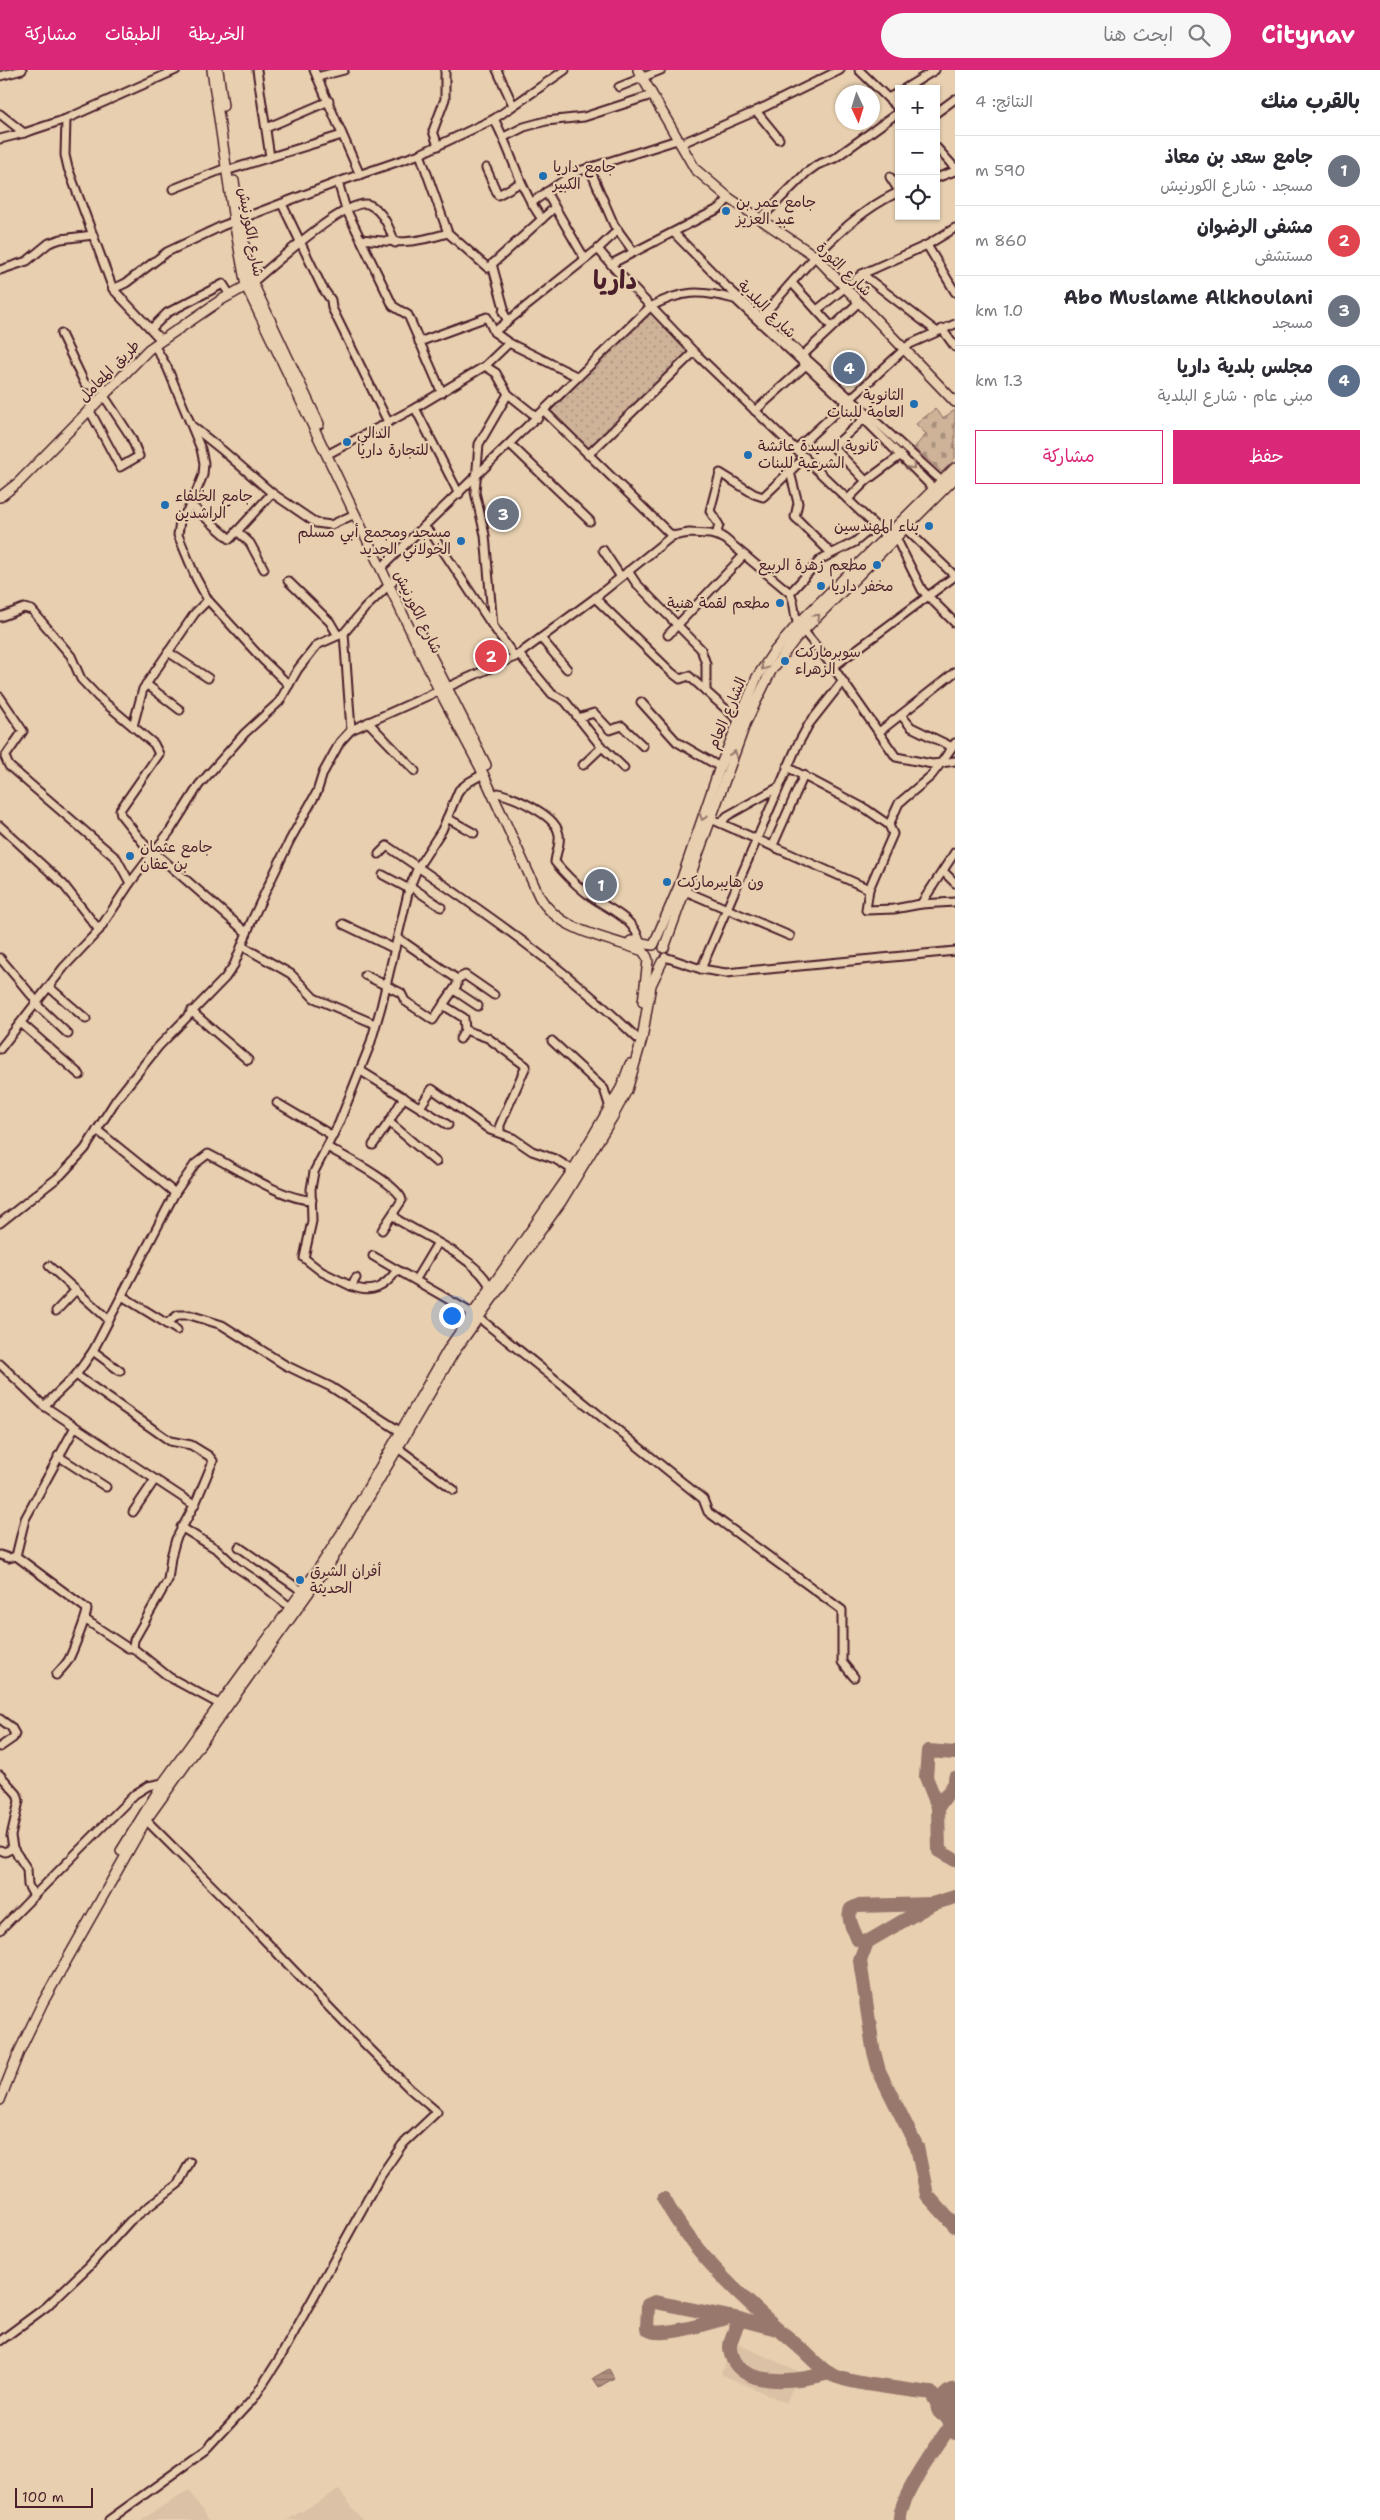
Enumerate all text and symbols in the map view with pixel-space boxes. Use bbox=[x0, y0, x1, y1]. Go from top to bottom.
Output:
search box bbox=[881, 13, 1231, 58]
text: Citynav bbox=[1261, 19, 1355, 51]
icon: search bbox=[1185, 21, 1213, 49]
text: مشاركة bbox=[25, 22, 77, 46]
text: الطبقات bbox=[105, 22, 161, 46]
text: الخريطة bbox=[189, 22, 245, 46]
text: ابحث هنا bbox=[1103, 22, 1173, 47]
north arrow bbox=[835, 85, 880, 130]
map controls bbox=[895, 85, 940, 220]
button: + bbox=[895, 85, 940, 130]
text: بالقرب منك bbox=[1261, 87, 1360, 115]
text: النتائج: 4 bbox=[975, 91, 1033, 112]
button: − bbox=[895, 130, 940, 175]
text: جامع سعد بن معاذ bbox=[1165, 144, 1313, 169]
place label: جامع داريا الكبير bbox=[551, 157, 616, 194]
text: 590 m bbox=[975, 160, 1025, 181]
text: 1 bbox=[1340, 160, 1348, 181]
marker: جامع داريا الكبير bbox=[537, 170, 549, 182]
button: locate bbox=[895, 175, 940, 220]
text: مسجد · شارع الكورنيش bbox=[1160, 175, 1313, 196]
street label: شارع الكورنيش bbox=[233, 186, 269, 278]
place label: جامع عمر بن عبد العزيز bbox=[734, 192, 816, 229]
marker: جامع عمر بن عبد العزيز bbox=[720, 205, 732, 217]
text: مشفى الرضوان bbox=[1197, 214, 1313, 239]
text: 860 m bbox=[975, 230, 1027, 251]
text: 2 bbox=[1338, 230, 1350, 251]
street label: شارع الثورة bbox=[812, 237, 876, 301]
text: مستشفى bbox=[1254, 245, 1313, 266]
district label: داريا bbox=[593, 263, 637, 297]
street label: شارع البلدية bbox=[734, 276, 800, 342]
text: Abo Muslame Alkhoulani bbox=[1064, 285, 1313, 310]
text: 1.0 km bbox=[975, 300, 1023, 321]
text: 3 bbox=[1338, 300, 1350, 321]
text: مسجد bbox=[1272, 312, 1313, 333]
street label: طريق المعامل bbox=[74, 335, 144, 407]
pin: 4 bbox=[833, 349, 865, 387]
text: مجلس بلدية داريا bbox=[1177, 354, 1313, 379]
text: 1.3 km bbox=[975, 370, 1023, 391]
text: 4 bbox=[1338, 370, 1350, 391]
place label: الثانوية العامة للبنات bbox=[827, 385, 904, 422]
text: مبنى عام · شارع البلدية bbox=[1158, 385, 1313, 406]
marker: الثانوية العامة للبنات bbox=[908, 398, 920, 410]
place label: الدالي للتجارة داريا bbox=[357, 423, 429, 460]
button: مشاركة bbox=[975, 430, 1163, 484]
button: حفظ bbox=[1173, 430, 1360, 484]
marker: الدالي للتجارة داريا bbox=[341, 436, 353, 448]
place label: ثانوية السيدة عائشة الشرعية للبنات bbox=[758, 436, 879, 473]
marker: ثانوية السيدة عائشة الشرعية للبنات bbox=[742, 449, 754, 461]
one-way arrow bbox=[906, 460, 915, 469]
place label: جامع الخلفاء الراشدين bbox=[175, 486, 253, 523]
pin: 3 bbox=[487, 495, 519, 533]
marker: جامع الخلفاء الراشدين bbox=[159, 499, 171, 511]
place label: بناء المهندسين bbox=[834, 516, 919, 536]
marker: بناء المهندسين bbox=[923, 520, 935, 532]
place label: مسجد ومجمع أبي مسلم الخولاني الجديد bbox=[297, 522, 451, 562]
marker: مسجد ومجمع أبي مسلم الخولاني الجديد bbox=[455, 535, 467, 547]
place label: مطعم زهرة الربيع bbox=[758, 555, 867, 577]
marker: مطعم زهرة الربيع bbox=[871, 559, 883, 571]
street label: شارع الكورنيش bbox=[389, 567, 447, 657]
place label: مخفر داريا bbox=[831, 576, 894, 596]
marker: مخفر داريا bbox=[815, 580, 827, 592]
place label: مطعم لقمة هنية bbox=[667, 593, 770, 615]
marker: مطعم لقمة هنية bbox=[774, 597, 786, 609]
one-way arrow bbox=[811, 614, 820, 623]
pin: 2 bbox=[475, 637, 507, 675]
place label: سوبرماركت الزهراء bbox=[795, 642, 861, 679]
marker: سوبرماركت الزهراء bbox=[779, 655, 791, 667]
one-way arrow bbox=[761, 661, 770, 671]
street label: الشارع العام bbox=[703, 674, 753, 753]
one-way arrow bbox=[728, 750, 738, 759]
one-way arrow bbox=[699, 812, 709, 821]
place label: جامع عثمان بن عفان bbox=[140, 837, 213, 874]
marker: جامع عثمان بن عفان bbox=[124, 850, 136, 862]
pin: 1 bbox=[585, 866, 617, 904]
place label: ون هايبرماركت bbox=[677, 872, 764, 892]
marker: ون هايبرماركت bbox=[661, 876, 673, 888]
your location bbox=[439, 1303, 465, 1329]
place label: أفران الشرق الحديثة bbox=[310, 1561, 381, 1598]
marker: أفران الشرق الحديثة bbox=[294, 1574, 306, 1586]
scale bar bbox=[15, 2485, 92, 2508]
text: 100 m bbox=[22, 2488, 64, 2506]

